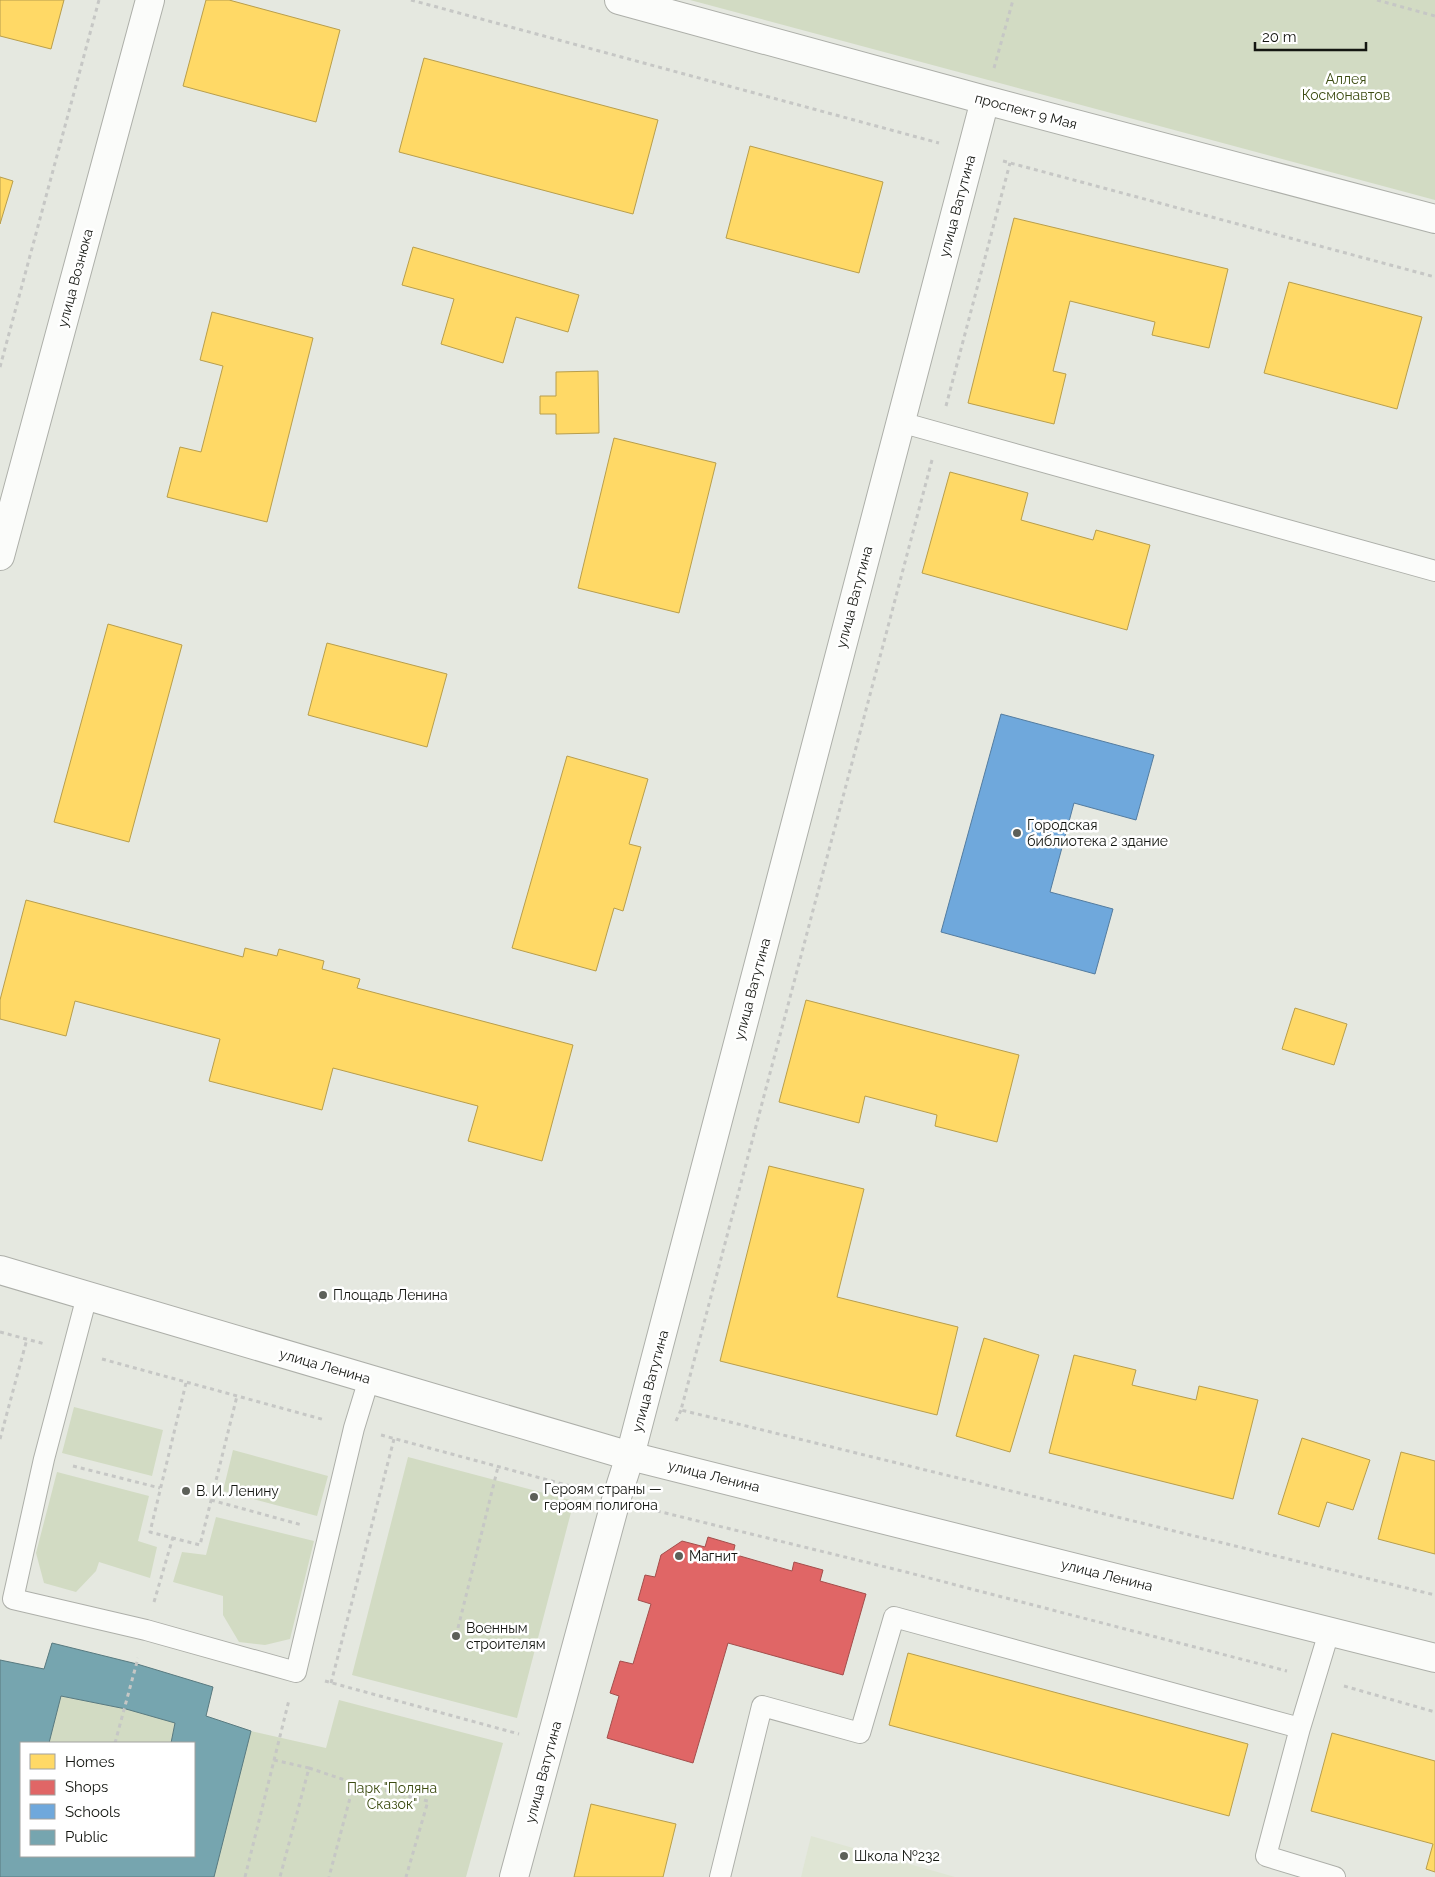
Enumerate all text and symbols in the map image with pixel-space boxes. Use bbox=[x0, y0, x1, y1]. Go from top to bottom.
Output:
scale bar bbox=[1255, 20, 1366, 52]
text: 20 m bbox=[1262, 28, 1297, 46]
park label: Аллея Космонавтов bbox=[1302, 71, 1390, 103]
street label: проспект 9 Мая bbox=[973, 90, 1079, 132]
street label: улица Ватутина bbox=[936, 153, 978, 259]
street label: улица Вознюка bbox=[54, 227, 96, 329]
street label: улица Ватутина bbox=[833, 544, 875, 650]
place label: Городская библиотека 2 здание bbox=[1027, 817, 1168, 849]
marker: Городская библиотека 2 здание bbox=[1011, 827, 1023, 839]
street label: улица Ватутина bbox=[731, 936, 773, 1042]
place label: Площадь Ленина bbox=[333, 1287, 448, 1303]
marker: Площадь Ленина bbox=[317, 1289, 329, 1301]
street label: улица Ватутина bbox=[629, 1328, 671, 1434]
street label: улица Ленина bbox=[278, 1345, 372, 1387]
street label: улица Ленина bbox=[667, 1457, 761, 1495]
place label: Героям страны — героям полигона bbox=[544, 1481, 662, 1513]
place label: В. И. Ленину bbox=[196, 1483, 279, 1499]
marker: В. И. Ленину bbox=[180, 1485, 192, 1497]
marker: Героям страны — героям полигона bbox=[528, 1491, 540, 1503]
place label: Магнит bbox=[689, 1548, 738, 1564]
marker: Магнит bbox=[673, 1550, 685, 1562]
street label: улица Ленина bbox=[1060, 1556, 1154, 1594]
place label: Военным строителям bbox=[466, 1620, 546, 1652]
marker: Военным строителям bbox=[450, 1630, 462, 1642]
street label: улица Ватутина bbox=[522, 1719, 564, 1825]
legend bbox=[20, 1742, 195, 1857]
text: Homes bbox=[65, 1753, 115, 1771]
text: Shops bbox=[65, 1778, 108, 1796]
park label: Парк "Поляна Сказок" bbox=[347, 1780, 437, 1812]
text: Schools bbox=[65, 1803, 120, 1821]
text: Public bbox=[65, 1828, 108, 1846]
place label: Школа №232 bbox=[854, 1848, 940, 1864]
marker: Школа №232 bbox=[838, 1850, 850, 1862]

